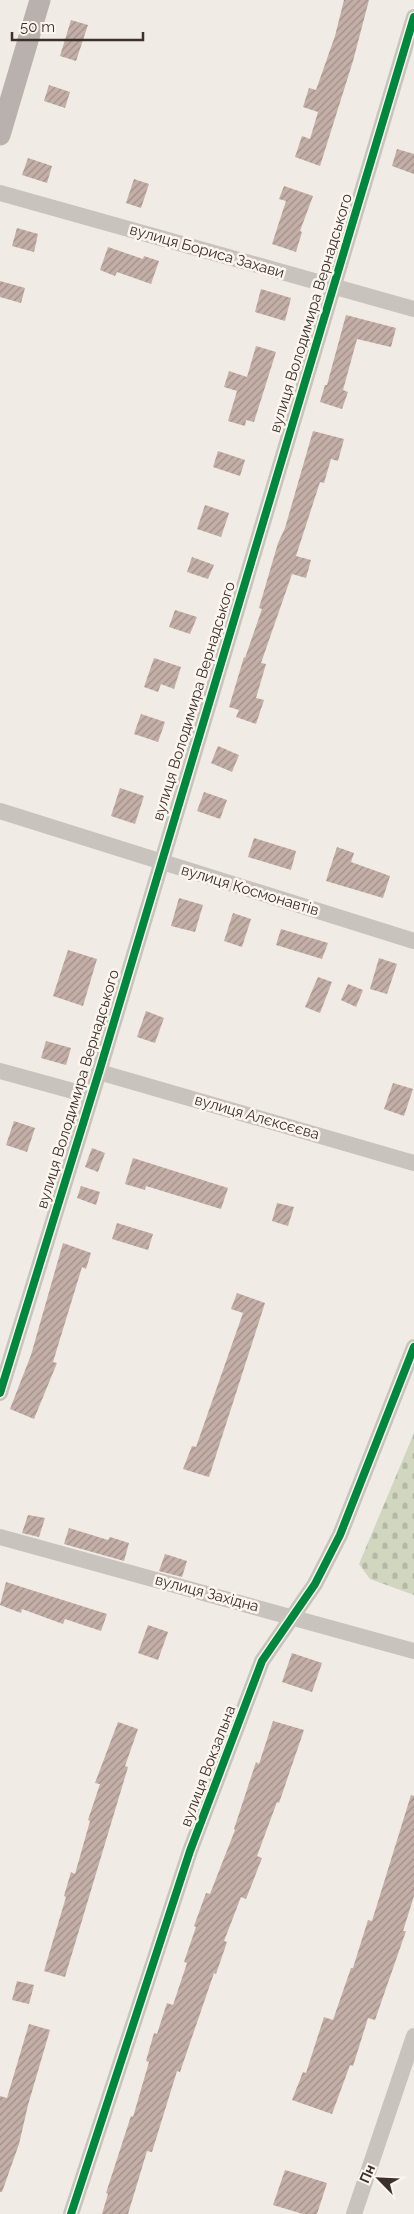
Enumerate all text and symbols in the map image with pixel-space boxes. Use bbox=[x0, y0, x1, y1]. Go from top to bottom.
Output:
scale bar bbox=[12, 10, 144, 42]
text: 50 m bbox=[20, 18, 55, 36]
street label: вулиця Володимира Вернадського bbox=[266, 191, 356, 435]
street label: вулиця Бориса Захави bbox=[128, 220, 286, 282]
street label: вулиця Володимира Вернадського bbox=[149, 579, 239, 823]
street label: вулиця Космонавтів bbox=[179, 861, 321, 919]
street label: вулиця Володимира Вернадського bbox=[33, 967, 123, 1211]
street label: вулиця Алєксєєва bbox=[193, 1091, 321, 1143]
street label: вулиця Західна bbox=[153, 1571, 261, 1615]
street label: вулиця Вокзальна bbox=[177, 1703, 239, 1829]
north arrow bbox=[354, 2154, 404, 2204]
text: Пн bbox=[356, 2162, 378, 2185]

